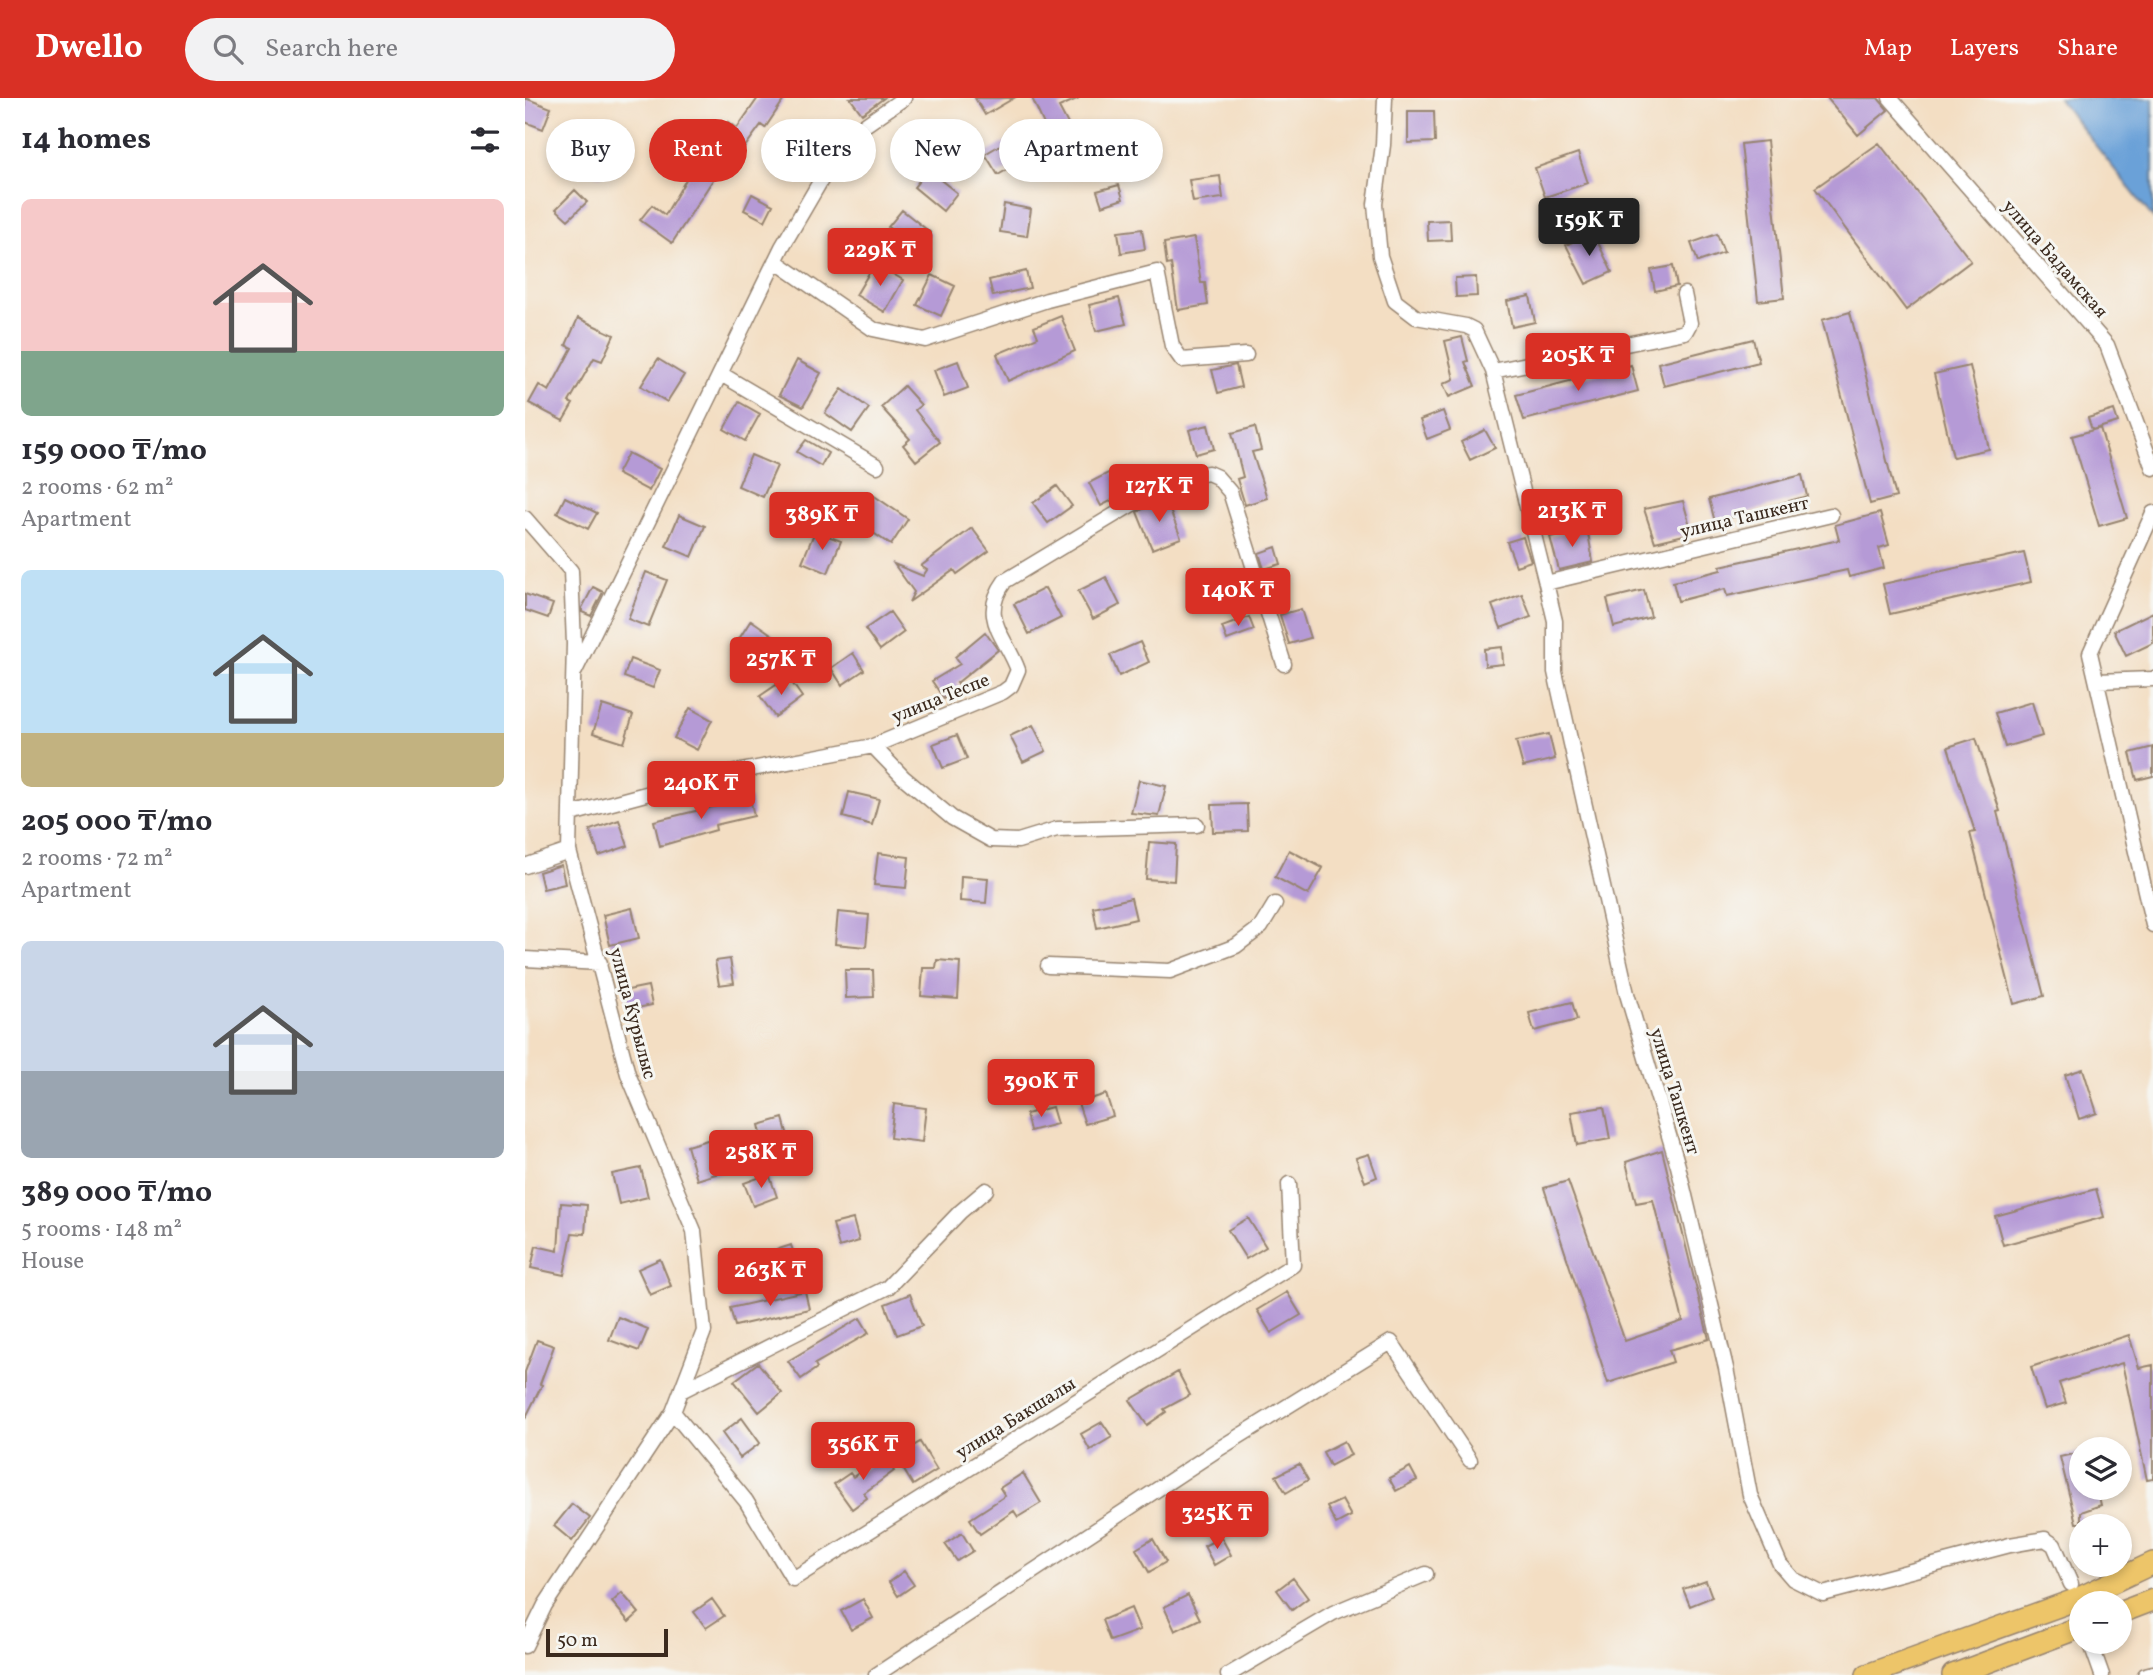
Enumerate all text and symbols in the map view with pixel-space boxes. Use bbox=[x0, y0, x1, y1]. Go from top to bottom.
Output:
search box bbox=[185, 18, 675, 81]
text: Dwello bbox=[35, 26, 143, 72]
icon: search bbox=[209, 30, 247, 68]
text: Search here bbox=[265, 31, 398, 67]
text: Map bbox=[1864, 32, 1912, 66]
text: Layers bbox=[1950, 32, 2019, 66]
text: Share bbox=[2057, 32, 2118, 66]
text: 14 homes bbox=[21, 119, 151, 161]
chip: Buy bbox=[546, 119, 635, 182]
chip: Rent bbox=[649, 119, 747, 182]
chip: Filters bbox=[761, 119, 876, 182]
chip: New bbox=[890, 119, 985, 182]
chip: Apartment bbox=[999, 119, 1163, 182]
icon: filters bbox=[466, 121, 504, 159]
street label: улица Бадамская bbox=[1996, 195, 2113, 324]
pin: 159K ₸ bbox=[1532, 198, 1646, 258]
text: 159K ₸ bbox=[1554, 205, 1624, 237]
pin: 229K ₸ bbox=[823, 228, 937, 288]
text: 229K ₸ bbox=[844, 235, 916, 267]
icon: home bbox=[200, 245, 326, 371]
pin: 205K ₸ bbox=[1521, 334, 1635, 393]
text: 205K ₸ bbox=[1541, 340, 1615, 372]
text: 159 000 ₸/mo bbox=[21, 430, 207, 472]
pin: 127K ₸ bbox=[1102, 464, 1216, 524]
text: 127K ₸ bbox=[1125, 471, 1193, 503]
text: 2 rooms · 62 m² bbox=[21, 472, 173, 504]
pin: 213K ₸ bbox=[1515, 490, 1629, 549]
street label: улица Ташкент bbox=[1678, 490, 1812, 545]
pin: 389K ₸ bbox=[765, 492, 879, 552]
text: 213K ₸ bbox=[1537, 496, 1607, 528]
text: 389K ₸ bbox=[785, 499, 859, 531]
text: Apartment bbox=[21, 504, 132, 536]
pin: 140K ₸ bbox=[1181, 568, 1295, 628]
text: 140K ₸ bbox=[1201, 575, 1275, 607]
icon: home bbox=[200, 616, 326, 742]
pin: 257K ₸ bbox=[724, 638, 838, 697]
text: 257K ₸ bbox=[746, 644, 816, 676]
street label: улица Теспе bbox=[888, 667, 994, 730]
pin: 240K ₸ bbox=[644, 762, 758, 821]
text: 240K ₸ bbox=[663, 768, 739, 800]
text: 205 000 ₸/mo bbox=[21, 801, 212, 843]
text: 2 rooms · 72 m² bbox=[21, 843, 172, 875]
text: Apartment bbox=[21, 875, 132, 907]
street label: улица Курылыс bbox=[602, 945, 662, 1082]
icon: home bbox=[200, 987, 326, 1113]
street label: улица Ташкент bbox=[1642, 1025, 1706, 1158]
pin: 390K ₸ bbox=[984, 1060, 1098, 1119]
text: 390K ₸ bbox=[1004, 1066, 1078, 1098]
pin: 258K ₸ bbox=[704, 1130, 818, 1190]
text: 258K ₸ bbox=[725, 1137, 797, 1169]
text: 389 000 ₸/mo bbox=[21, 1172, 212, 1214]
text: 5 rooms · 148 m² bbox=[21, 1214, 182, 1246]
text: House bbox=[21, 1246, 84, 1278]
pin: 263K ₸ bbox=[713, 1248, 827, 1308]
text: 263K ₸ bbox=[734, 1255, 806, 1287]
street label: улица Бакшалы bbox=[951, 1371, 1081, 1466]
pin: 356K ₸ bbox=[806, 1422, 920, 1482]
text: 356K ₸ bbox=[827, 1429, 899, 1461]
map controls bbox=[2069, 1437, 2132, 1654]
button: layers bbox=[2069, 1437, 2132, 1500]
pin: 325K ₸ bbox=[1160, 1492, 1274, 1551]
text: 325K ₸ bbox=[1181, 1498, 1253, 1530]
button: + bbox=[2069, 1514, 2132, 1577]
button: − bbox=[2069, 1591, 2132, 1654]
scale bar bbox=[546, 1626, 669, 1658]
text: 50 m bbox=[557, 1628, 598, 1654]

